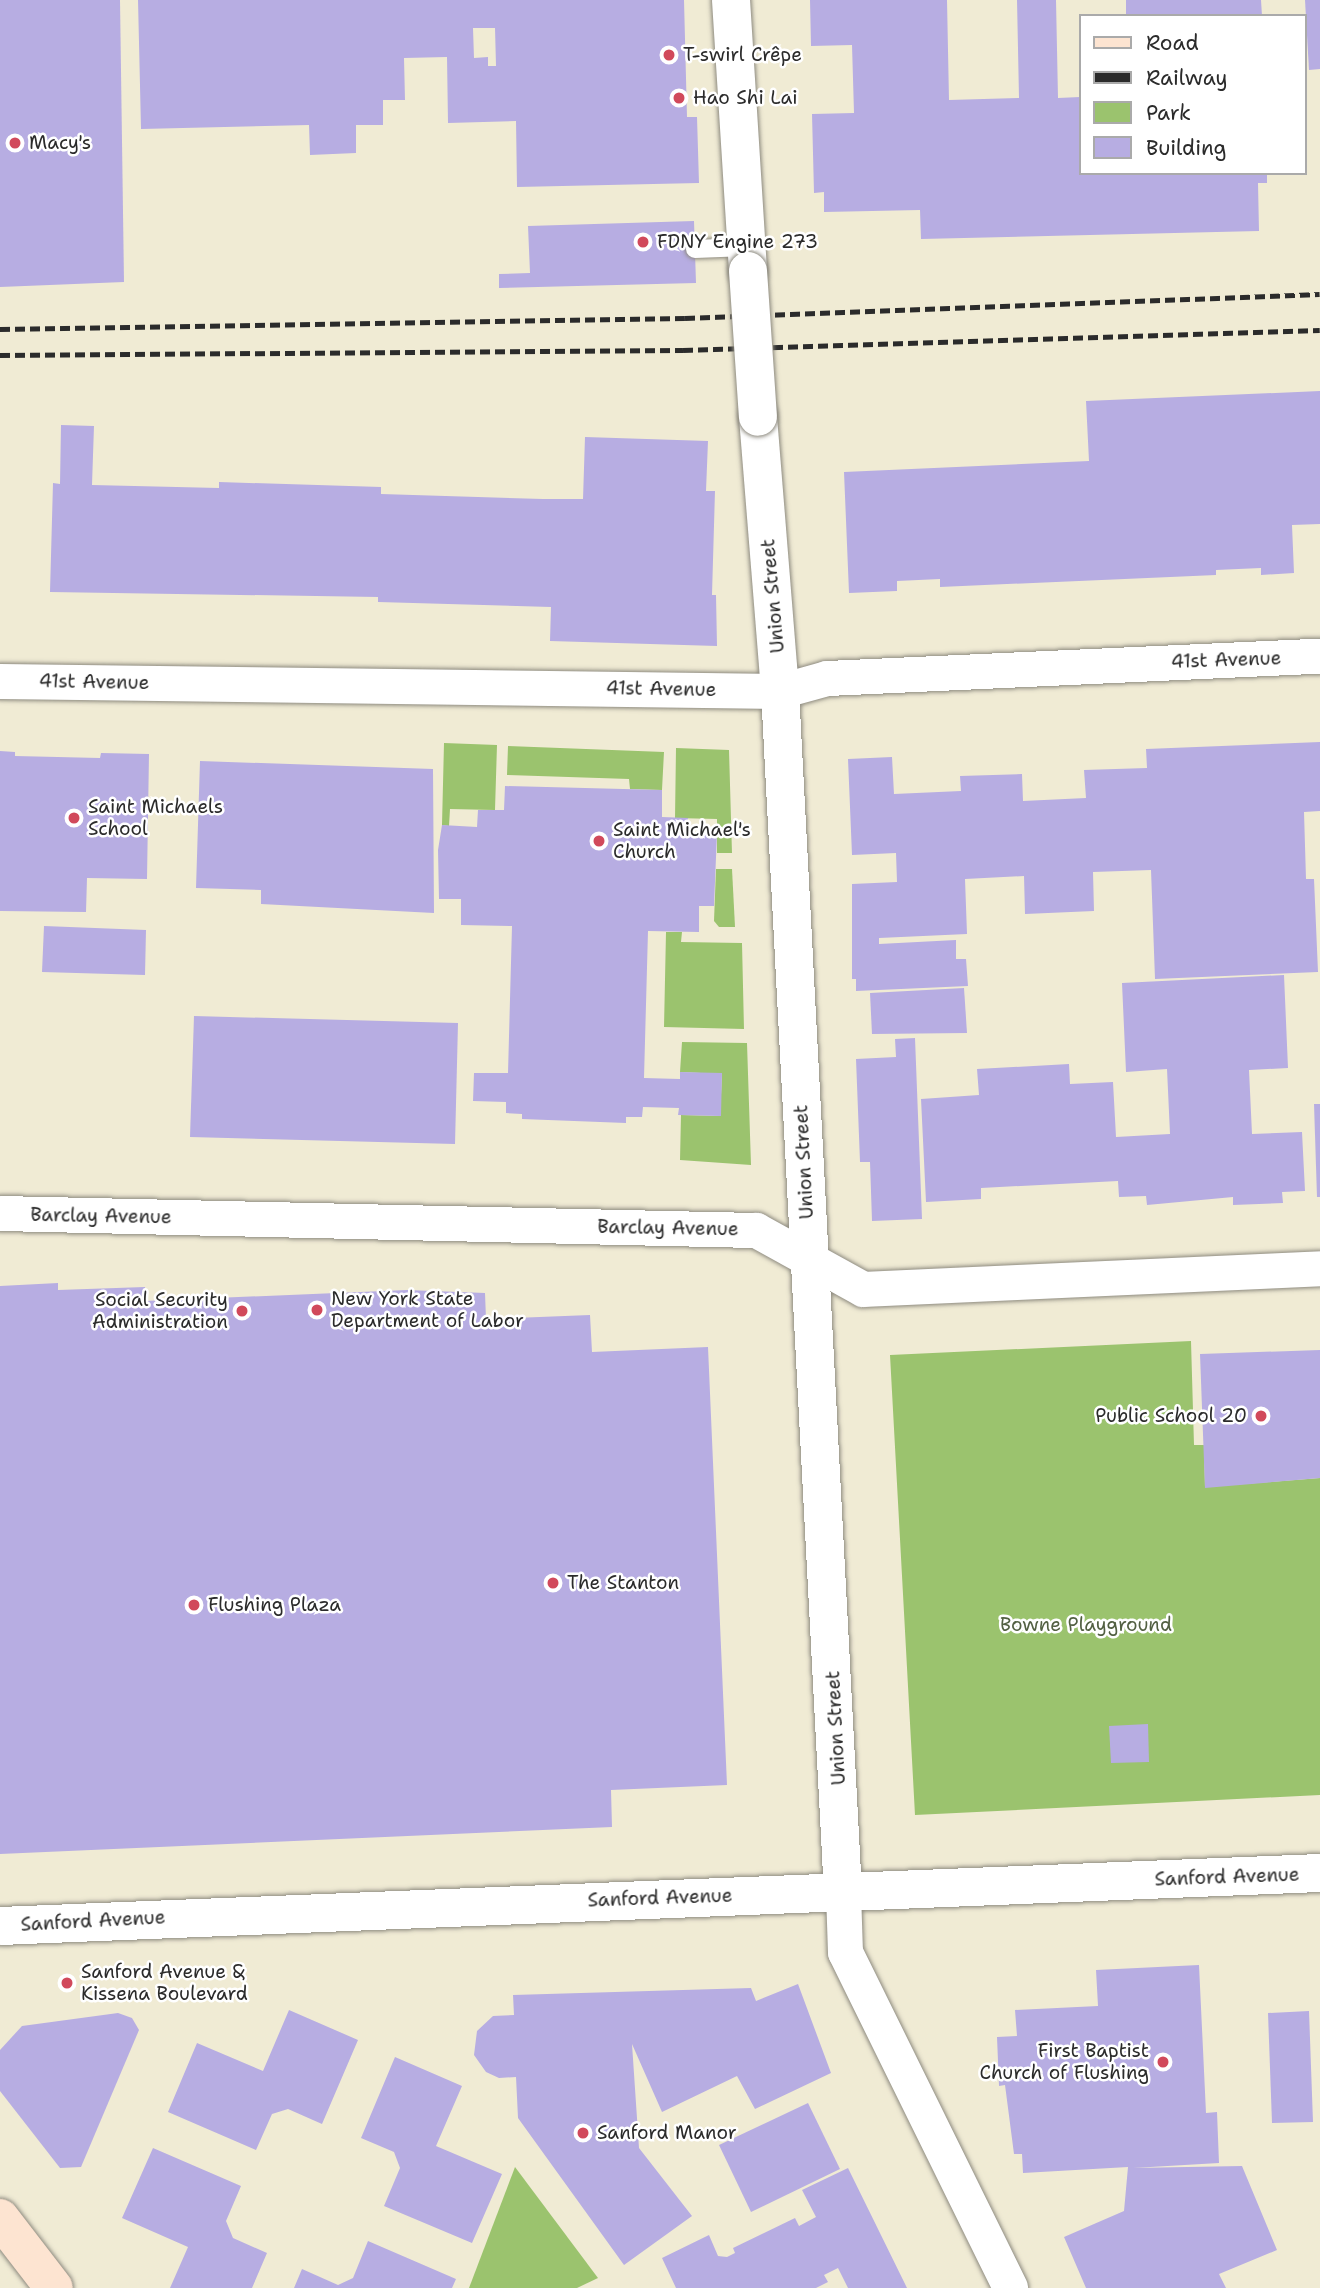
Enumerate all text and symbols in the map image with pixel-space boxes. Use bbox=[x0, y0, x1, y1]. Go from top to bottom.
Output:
legend bbox=[1078, 14, 1306, 175]
text: Road bbox=[1146, 29, 1199, 57]
place label: T-swirl Crêpe bbox=[683, 44, 802, 66]
marker: T-swirl Crêpe bbox=[661, 47, 677, 63]
text: Railway bbox=[1146, 64, 1228, 92]
place label: Hao Shi Lai bbox=[693, 87, 798, 109]
marker: Hao Shi Lai bbox=[671, 90, 687, 106]
text: Park bbox=[1146, 99, 1191, 127]
place label: Macy's bbox=[29, 132, 91, 154]
text: Building bbox=[1146, 134, 1226, 162]
marker: Macy's bbox=[7, 135, 23, 151]
place label: FDNY Engine 273 bbox=[657, 231, 818, 253]
marker: FDNY Engine 273 bbox=[635, 234, 651, 250]
street label: Union Street bbox=[757, 538, 789, 654]
street label: 41st Avenue bbox=[1170, 647, 1282, 673]
street label: 41st Avenue bbox=[39, 670, 149, 694]
street label: 41st Avenue bbox=[606, 677, 716, 701]
place label: Saint Michaels School bbox=[88, 796, 223, 840]
marker: Saint Michaels School bbox=[66, 810, 82, 826]
place label: Saint Michael's Church bbox=[613, 819, 751, 863]
marker: Saint Michael's Church bbox=[591, 833, 607, 849]
street label: Union Street bbox=[790, 1104, 818, 1220]
street label: Barclay Avenue bbox=[30, 1203, 172, 1229]
street label: Barclay Avenue bbox=[597, 1215, 739, 1241]
place label: New York State Department of Labor bbox=[331, 1288, 524, 1332]
place label: Social Security Administration bbox=[92, 1289, 228, 1333]
marker: New York State Department of Labor bbox=[309, 1302, 325, 1318]
marker: Social Security Administration bbox=[234, 1303, 250, 1319]
place label: Public School 20 bbox=[1095, 1405, 1247, 1427]
marker: Public School 20 bbox=[1253, 1408, 1269, 1424]
place label: The Stanton bbox=[567, 1572, 679, 1594]
marker: The Stanton bbox=[545, 1575, 561, 1591]
place label: Flushing Plaza bbox=[208, 1594, 341, 1616]
marker: Flushing Plaza bbox=[186, 1597, 202, 1613]
park label: Bowne Playground bbox=[1000, 1614, 1172, 1636]
street label: Union Street bbox=[822, 1670, 850, 1786]
street label: Sanford Avenue bbox=[1154, 1863, 1300, 1891]
street label: Sanford Avenue bbox=[587, 1884, 733, 1912]
street label: Sanford Avenue bbox=[20, 1906, 166, 1936]
place label: Sanford Avenue & Kissena Boulevard bbox=[81, 1961, 248, 2005]
marker: Sanford Avenue & Kissena Boulevard bbox=[59, 1975, 75, 1991]
place label: First Baptist Church of Flushing bbox=[979, 2040, 1149, 2084]
marker: First Baptist Church of Flushing bbox=[1155, 2054, 1171, 2070]
place label: Sanford Manor bbox=[597, 2122, 737, 2144]
marker: Sanford Manor bbox=[575, 2125, 591, 2141]

